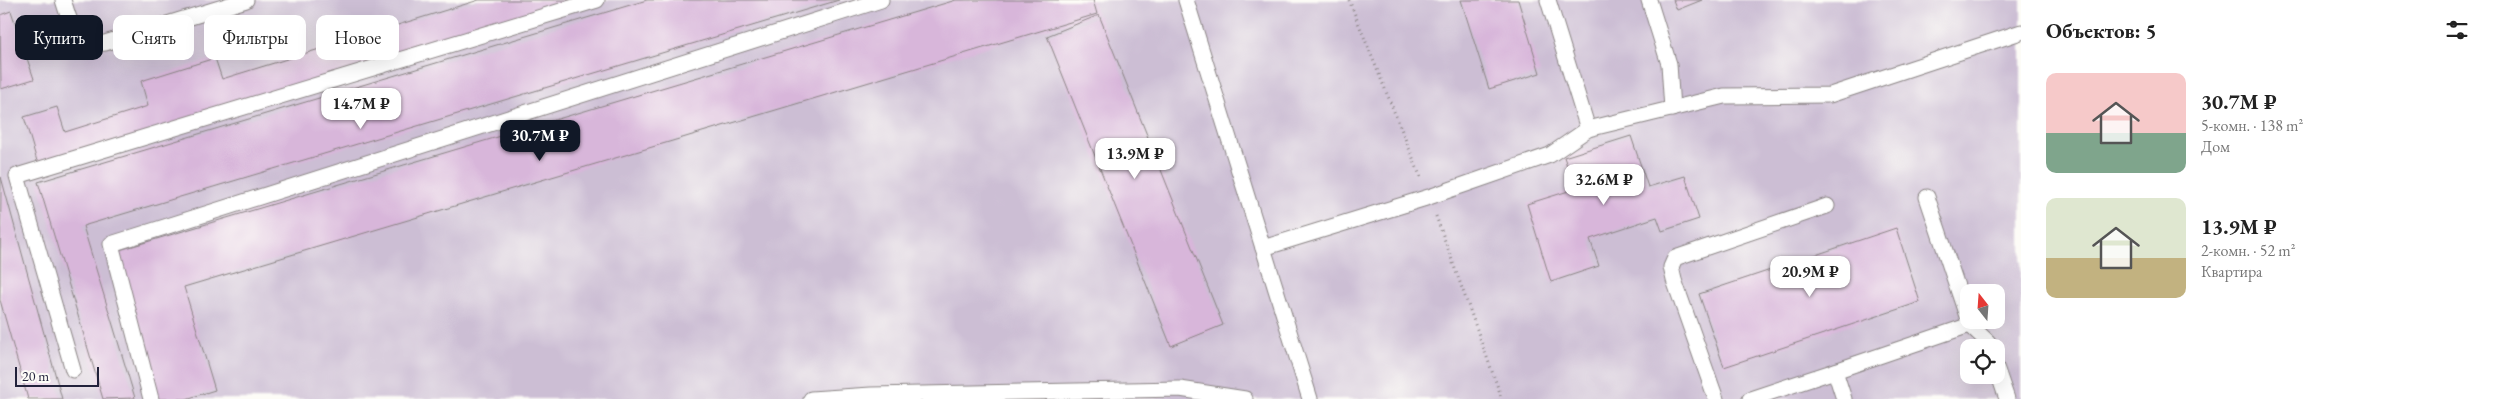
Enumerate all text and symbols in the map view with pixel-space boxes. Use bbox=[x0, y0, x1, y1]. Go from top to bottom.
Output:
chip: Купить bbox=[15, 15, 103, 60]
chip: Снять bbox=[113, 15, 194, 60]
chip: Фильтры bbox=[204, 15, 306, 60]
chip: Новое bbox=[316, 15, 399, 60]
icon: filters bbox=[2443, 16, 2471, 44]
text: Объектов: 5 bbox=[2046, 17, 2157, 44]
pin: 14.7M ₽ bbox=[315, 88, 407, 130]
text: 30.7M ₽ bbox=[2201, 88, 2277, 115]
text: 14.7M ₽ bbox=[332, 93, 390, 114]
icon: home bbox=[2086, 93, 2146, 153]
text: 5-комн. · 138 m² bbox=[2201, 115, 2303, 136]
pin: 30.7M ₽ bbox=[494, 120, 586, 162]
text: 30.7M ₽ bbox=[511, 125, 569, 146]
text: Дом bbox=[2201, 136, 2230, 157]
pin: 13.9M ₽ bbox=[1089, 138, 1181, 180]
text: 13.9M ₽ bbox=[1106, 143, 1164, 164]
pin: 32.6M ₽ bbox=[1558, 164, 1650, 206]
text: 32.6M ₽ bbox=[1575, 169, 1633, 190]
text: 13.9M ₽ bbox=[2201, 213, 2277, 240]
icon: home bbox=[2086, 218, 2146, 278]
text: 2-комн. · 52 m² bbox=[2201, 240, 2296, 261]
pin: 20.9M ₽ bbox=[1764, 256, 1856, 298]
text: 20.9M ₽ bbox=[1781, 261, 1839, 282]
text: Квартира bbox=[2201, 261, 2262, 282]
north arrow bbox=[1960, 284, 2005, 329]
map controls bbox=[1960, 284, 2005, 384]
button: locate bbox=[1960, 339, 2005, 384]
scale bar bbox=[15, 364, 99, 387]
text: 20 m bbox=[22, 367, 49, 385]

